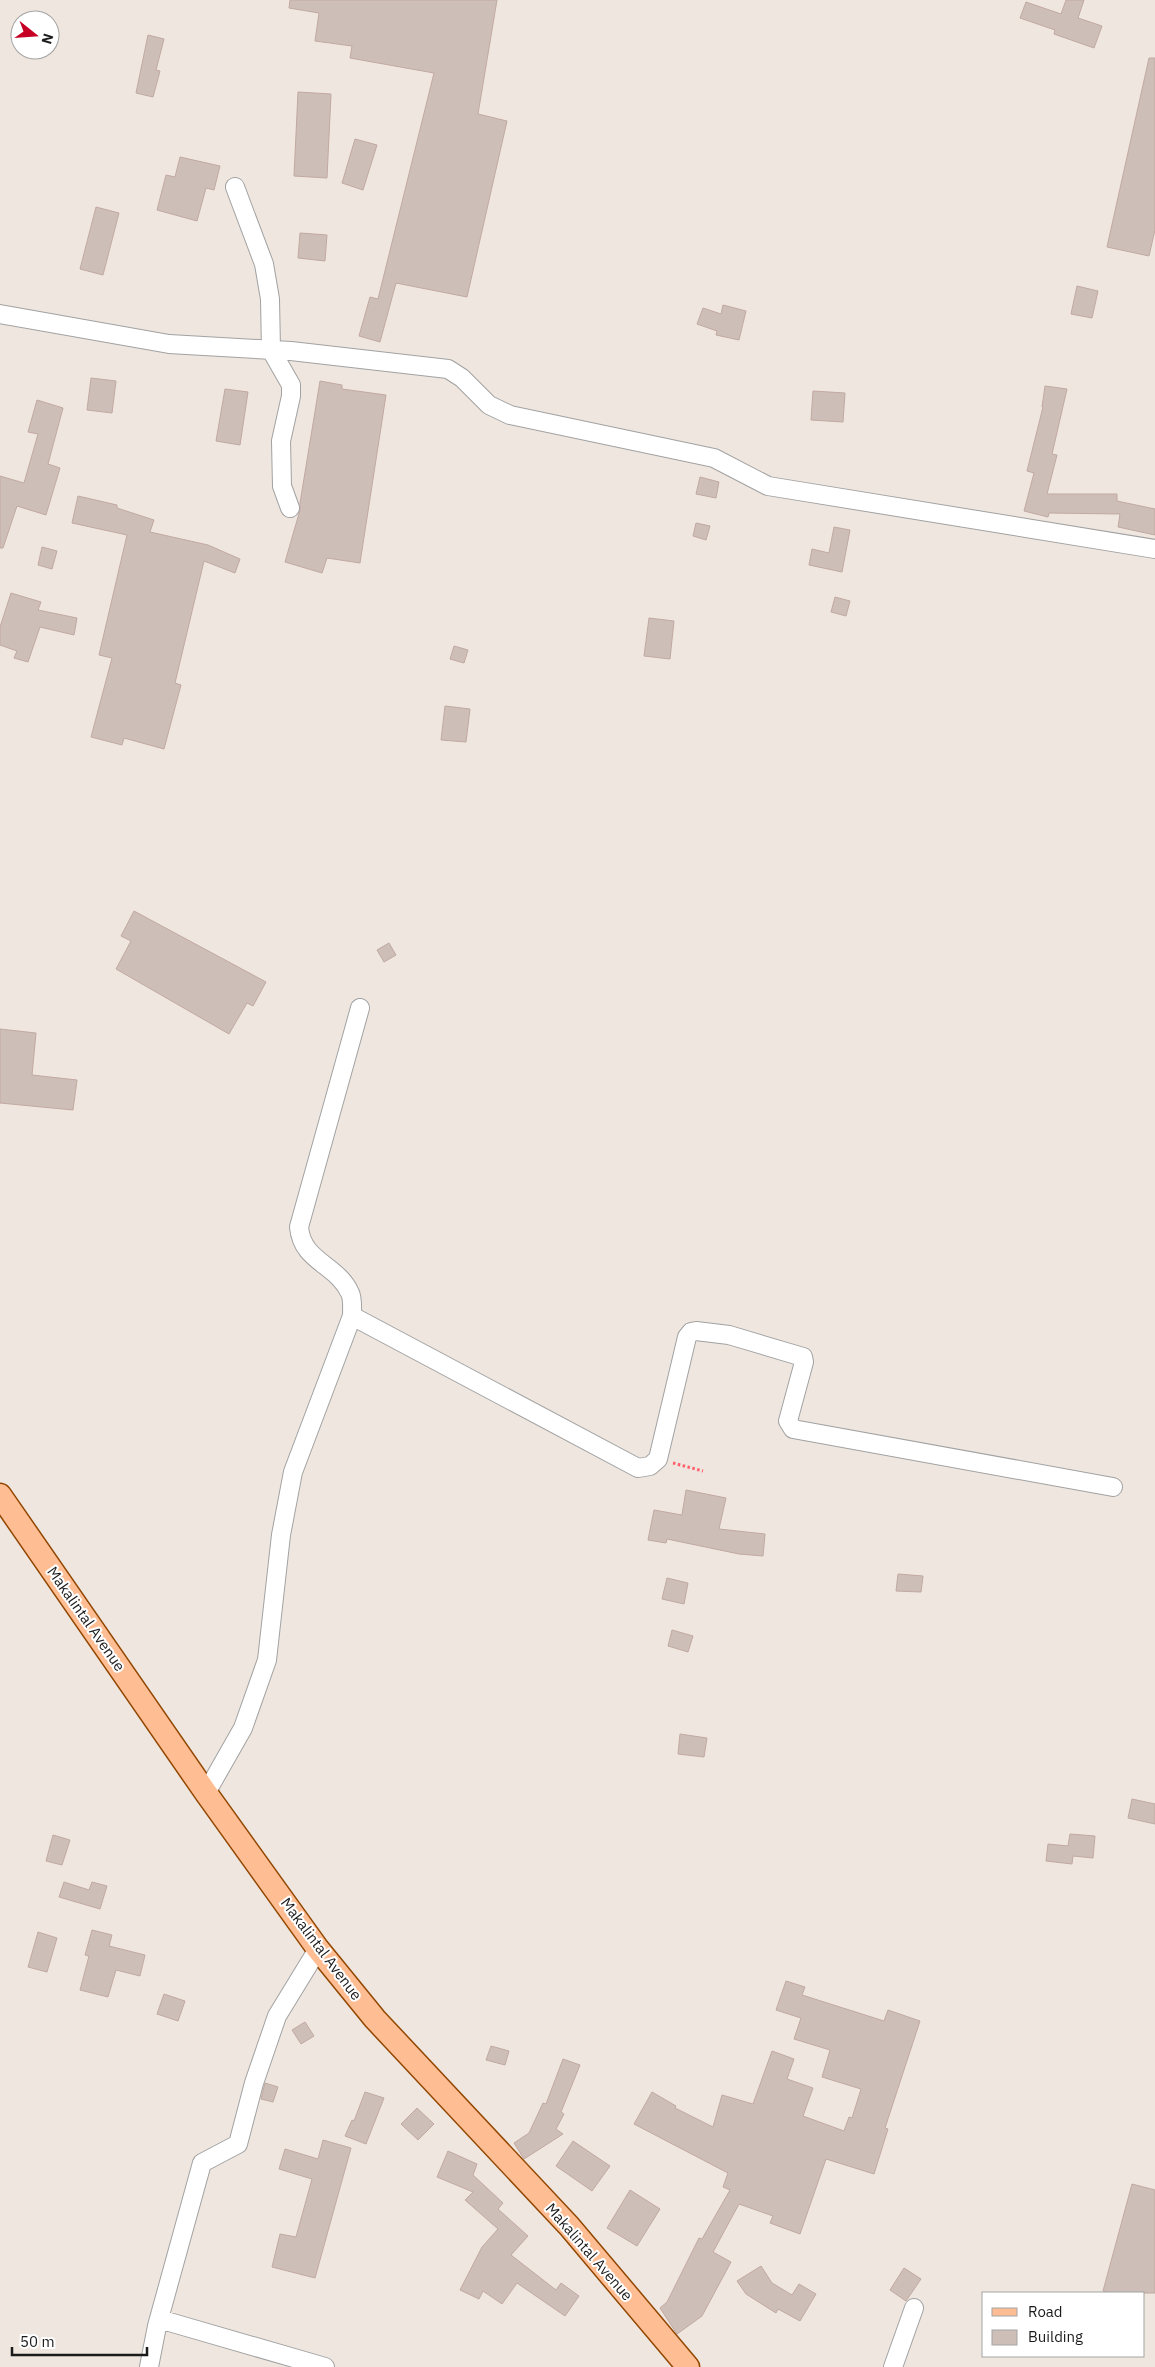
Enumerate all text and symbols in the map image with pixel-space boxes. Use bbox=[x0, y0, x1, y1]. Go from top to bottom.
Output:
north arrow bbox=[10, 10, 60, 60]
text: N bbox=[37, 31, 58, 46]
street label: Makalintal Avenue bbox=[43, 1563, 130, 1675]
street label: Makalintal Avenue bbox=[277, 1894, 366, 2004]
street label: Makalintal Avenue bbox=[542, 2199, 637, 2304]
legend bbox=[982, 2292, 1145, 2357]
text: Road bbox=[1028, 2302, 1063, 2321]
scale bar bbox=[12, 2324, 148, 2356]
text: Building bbox=[1028, 2327, 1083, 2346]
text: 50 m bbox=[20, 2332, 55, 2351]

